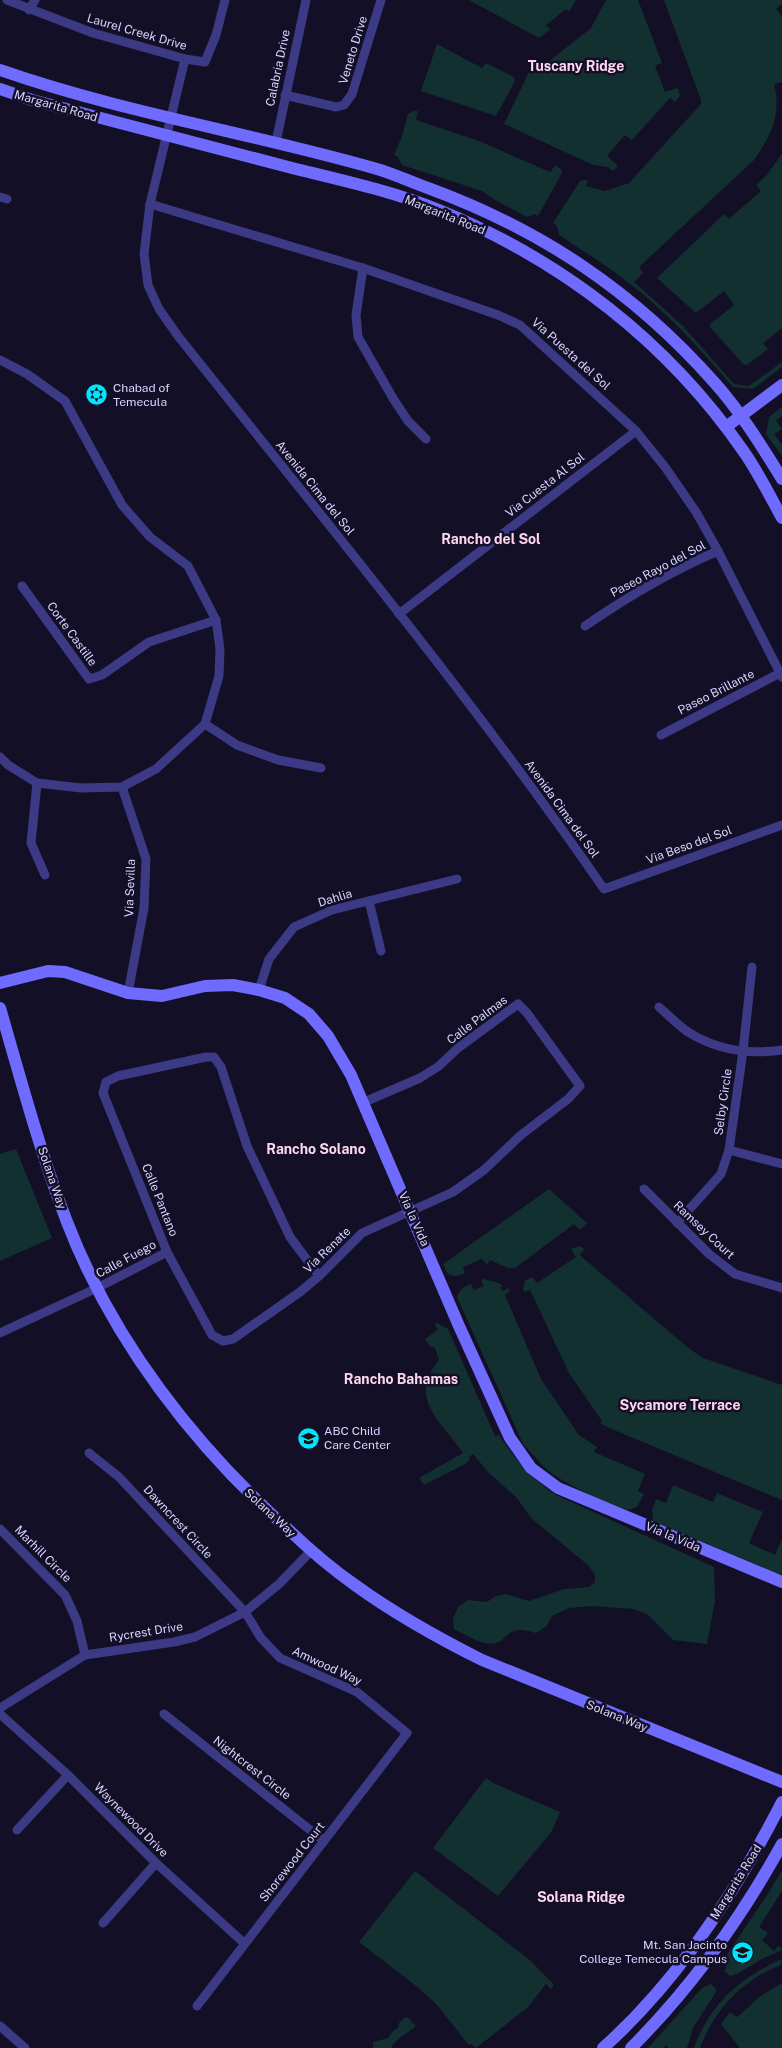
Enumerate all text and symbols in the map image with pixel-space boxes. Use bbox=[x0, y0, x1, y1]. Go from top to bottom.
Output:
street label: Laurel Creek Drive bbox=[85, 11, 189, 53]
street label: Veneto Drive bbox=[336, 14, 370, 86]
street label: Calabria Drive bbox=[263, 28, 293, 108]
district label: Tuscany Ridge bbox=[528, 58, 624, 74]
street label: Margarita Road bbox=[13, 87, 99, 125]
street label: Margarita Road bbox=[403, 192, 487, 238]
street label: Via Puesta del Sol bbox=[529, 315, 613, 393]
place label: Chabad of Temecula bbox=[113, 381, 170, 409]
synagogue icon: Chabad of Temecula bbox=[85, 383, 109, 407]
street label: Avenida Cima del Sol bbox=[273, 438, 358, 538]
street label: Via Cuesta Al Sol bbox=[503, 450, 588, 520]
district label: Rancho del Sol bbox=[441, 531, 541, 547]
street label: Paseo Rayo del Sol bbox=[608, 538, 708, 600]
street label: Corte Castille bbox=[44, 599, 100, 669]
street label: Paseo Brillante bbox=[675, 667, 757, 717]
street label: Avenida Cima del Sol bbox=[522, 757, 602, 861]
street label: Via Beso del Sol bbox=[644, 823, 734, 867]
street label: Via Sevilla bbox=[122, 859, 138, 917]
street label: Dahlia bbox=[316, 886, 354, 910]
street label: Calle Palmas bbox=[444, 993, 510, 1047]
street label: Selby Circle bbox=[711, 1068, 735, 1136]
district label: Rancho Solano bbox=[266, 1141, 366, 1157]
street label: Solana Way bbox=[35, 1145, 69, 1212]
street label: Calle Pantano bbox=[139, 1162, 181, 1239]
street label: Via la Vida bbox=[396, 1190, 432, 1248]
street label: Ramsey Court bbox=[671, 1198, 738, 1262]
street label: Via Renate bbox=[301, 1224, 354, 1276]
street label: Calle Fuego bbox=[94, 1237, 159, 1281]
district label: Rancho Bahamas bbox=[344, 1371, 458, 1387]
district label: Sycamore Terrace bbox=[619, 1397, 741, 1413]
place label: ABC Child Care Center bbox=[324, 1424, 391, 1452]
school or university icon: ABC Child Care Center bbox=[296, 1426, 320, 1450]
street label: Dawncrest Circle bbox=[141, 1483, 216, 1562]
street label: Solana Way bbox=[241, 1486, 299, 1541]
street label: Via la Vida bbox=[643, 1519, 703, 1555]
street label: Marhill Circle bbox=[12, 1523, 74, 1585]
street label: Rycrest Drive bbox=[108, 1619, 184, 1645]
street label: Amwood Way bbox=[290, 1644, 365, 1688]
street label: Solana Way bbox=[584, 1697, 650, 1735]
street label: Nightcrest Circle bbox=[210, 1733, 294, 1803]
street label: Waynewood Drive bbox=[91, 1780, 171, 1860]
street label: Shorewood Court bbox=[257, 1819, 328, 1905]
street label: Margarita Road bbox=[707, 1842, 765, 1922]
district label: Solana Ridge bbox=[537, 1889, 625, 1905]
place label: Mt. San Jacinto College Temecula Campus bbox=[579, 1938, 727, 1966]
school or university icon: Mt. San Jacinto College Temecula Campus bbox=[731, 1940, 755, 1964]

